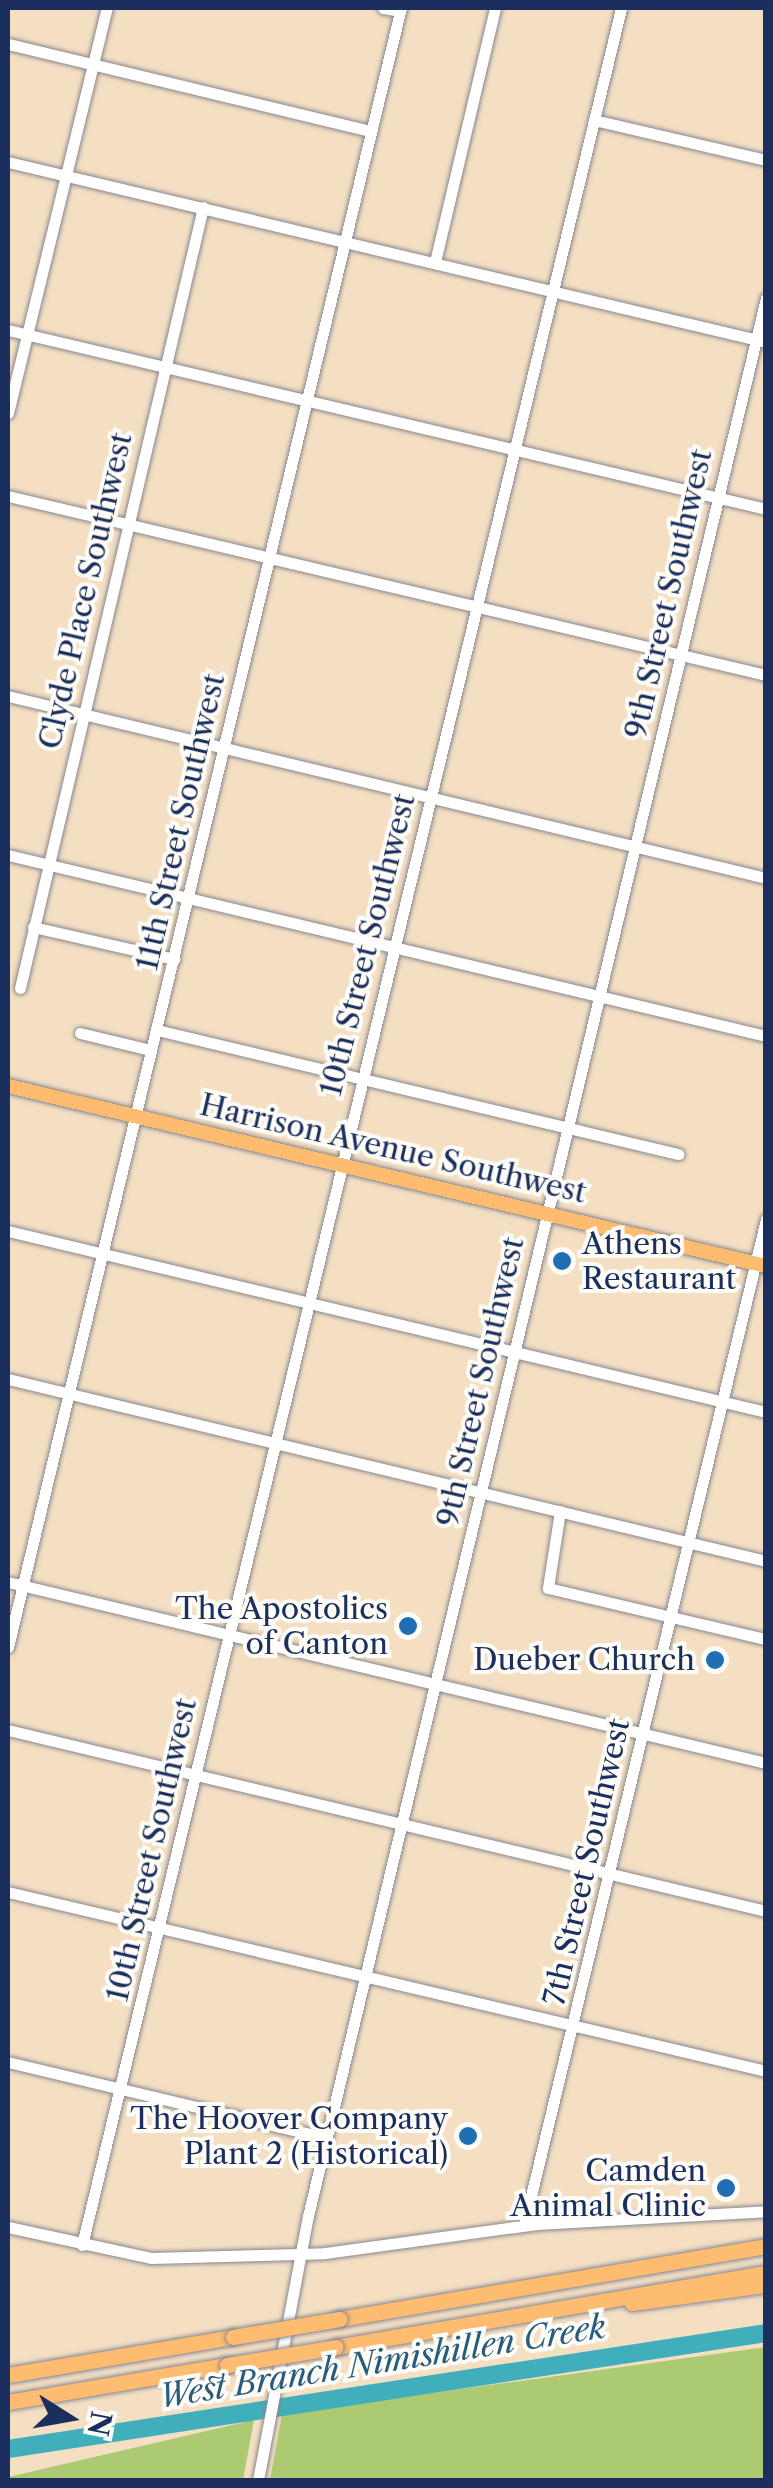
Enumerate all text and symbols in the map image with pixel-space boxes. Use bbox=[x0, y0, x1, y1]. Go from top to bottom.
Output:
street label: Clyde Place Southwest bbox=[32, 429, 140, 753]
street label: 9th Street Southwest bbox=[618, 446, 720, 742]
street label: 11th Street Southwest bbox=[129, 670, 233, 974]
street label: 10th Street Southwest bbox=[313, 790, 423, 1100]
street label: Harrison Avenue Southwest bbox=[196, 1087, 590, 1211]
place label: Athens Restaurant bbox=[582, 1226, 736, 1296]
street label: 9th Street Southwest bbox=[430, 1234, 532, 1530]
marker: Athens Restaurant bbox=[551, 1250, 573, 1272]
place label: The Apostolics of Canton bbox=[174, 1591, 388, 1662]
marker: The Apostolics of Canton bbox=[397, 1615, 419, 1637]
place label: Dueber Church bbox=[473, 1642, 695, 1678]
marker: Dueber Church bbox=[704, 1649, 726, 1671]
street label: 10th Street Southwest bbox=[100, 1695, 204, 2005]
street label: 7th Street Southwest bbox=[537, 1715, 637, 2009]
place label: The Hoover Company Plant 2 (Historical) bbox=[130, 2101, 448, 2172]
marker: The Hoover Company Plant 2 (Historical) bbox=[457, 2125, 479, 2147]
place label: Camden Animal Clinic bbox=[510, 2153, 706, 2224]
marker: Camden Animal Clinic bbox=[715, 2177, 737, 2199]
water label: West Branch Nimishillen Creek bbox=[156, 2308, 608, 2416]
north arrow bbox=[20, 2368, 120, 2468]
text: N bbox=[80, 2409, 118, 2439]

